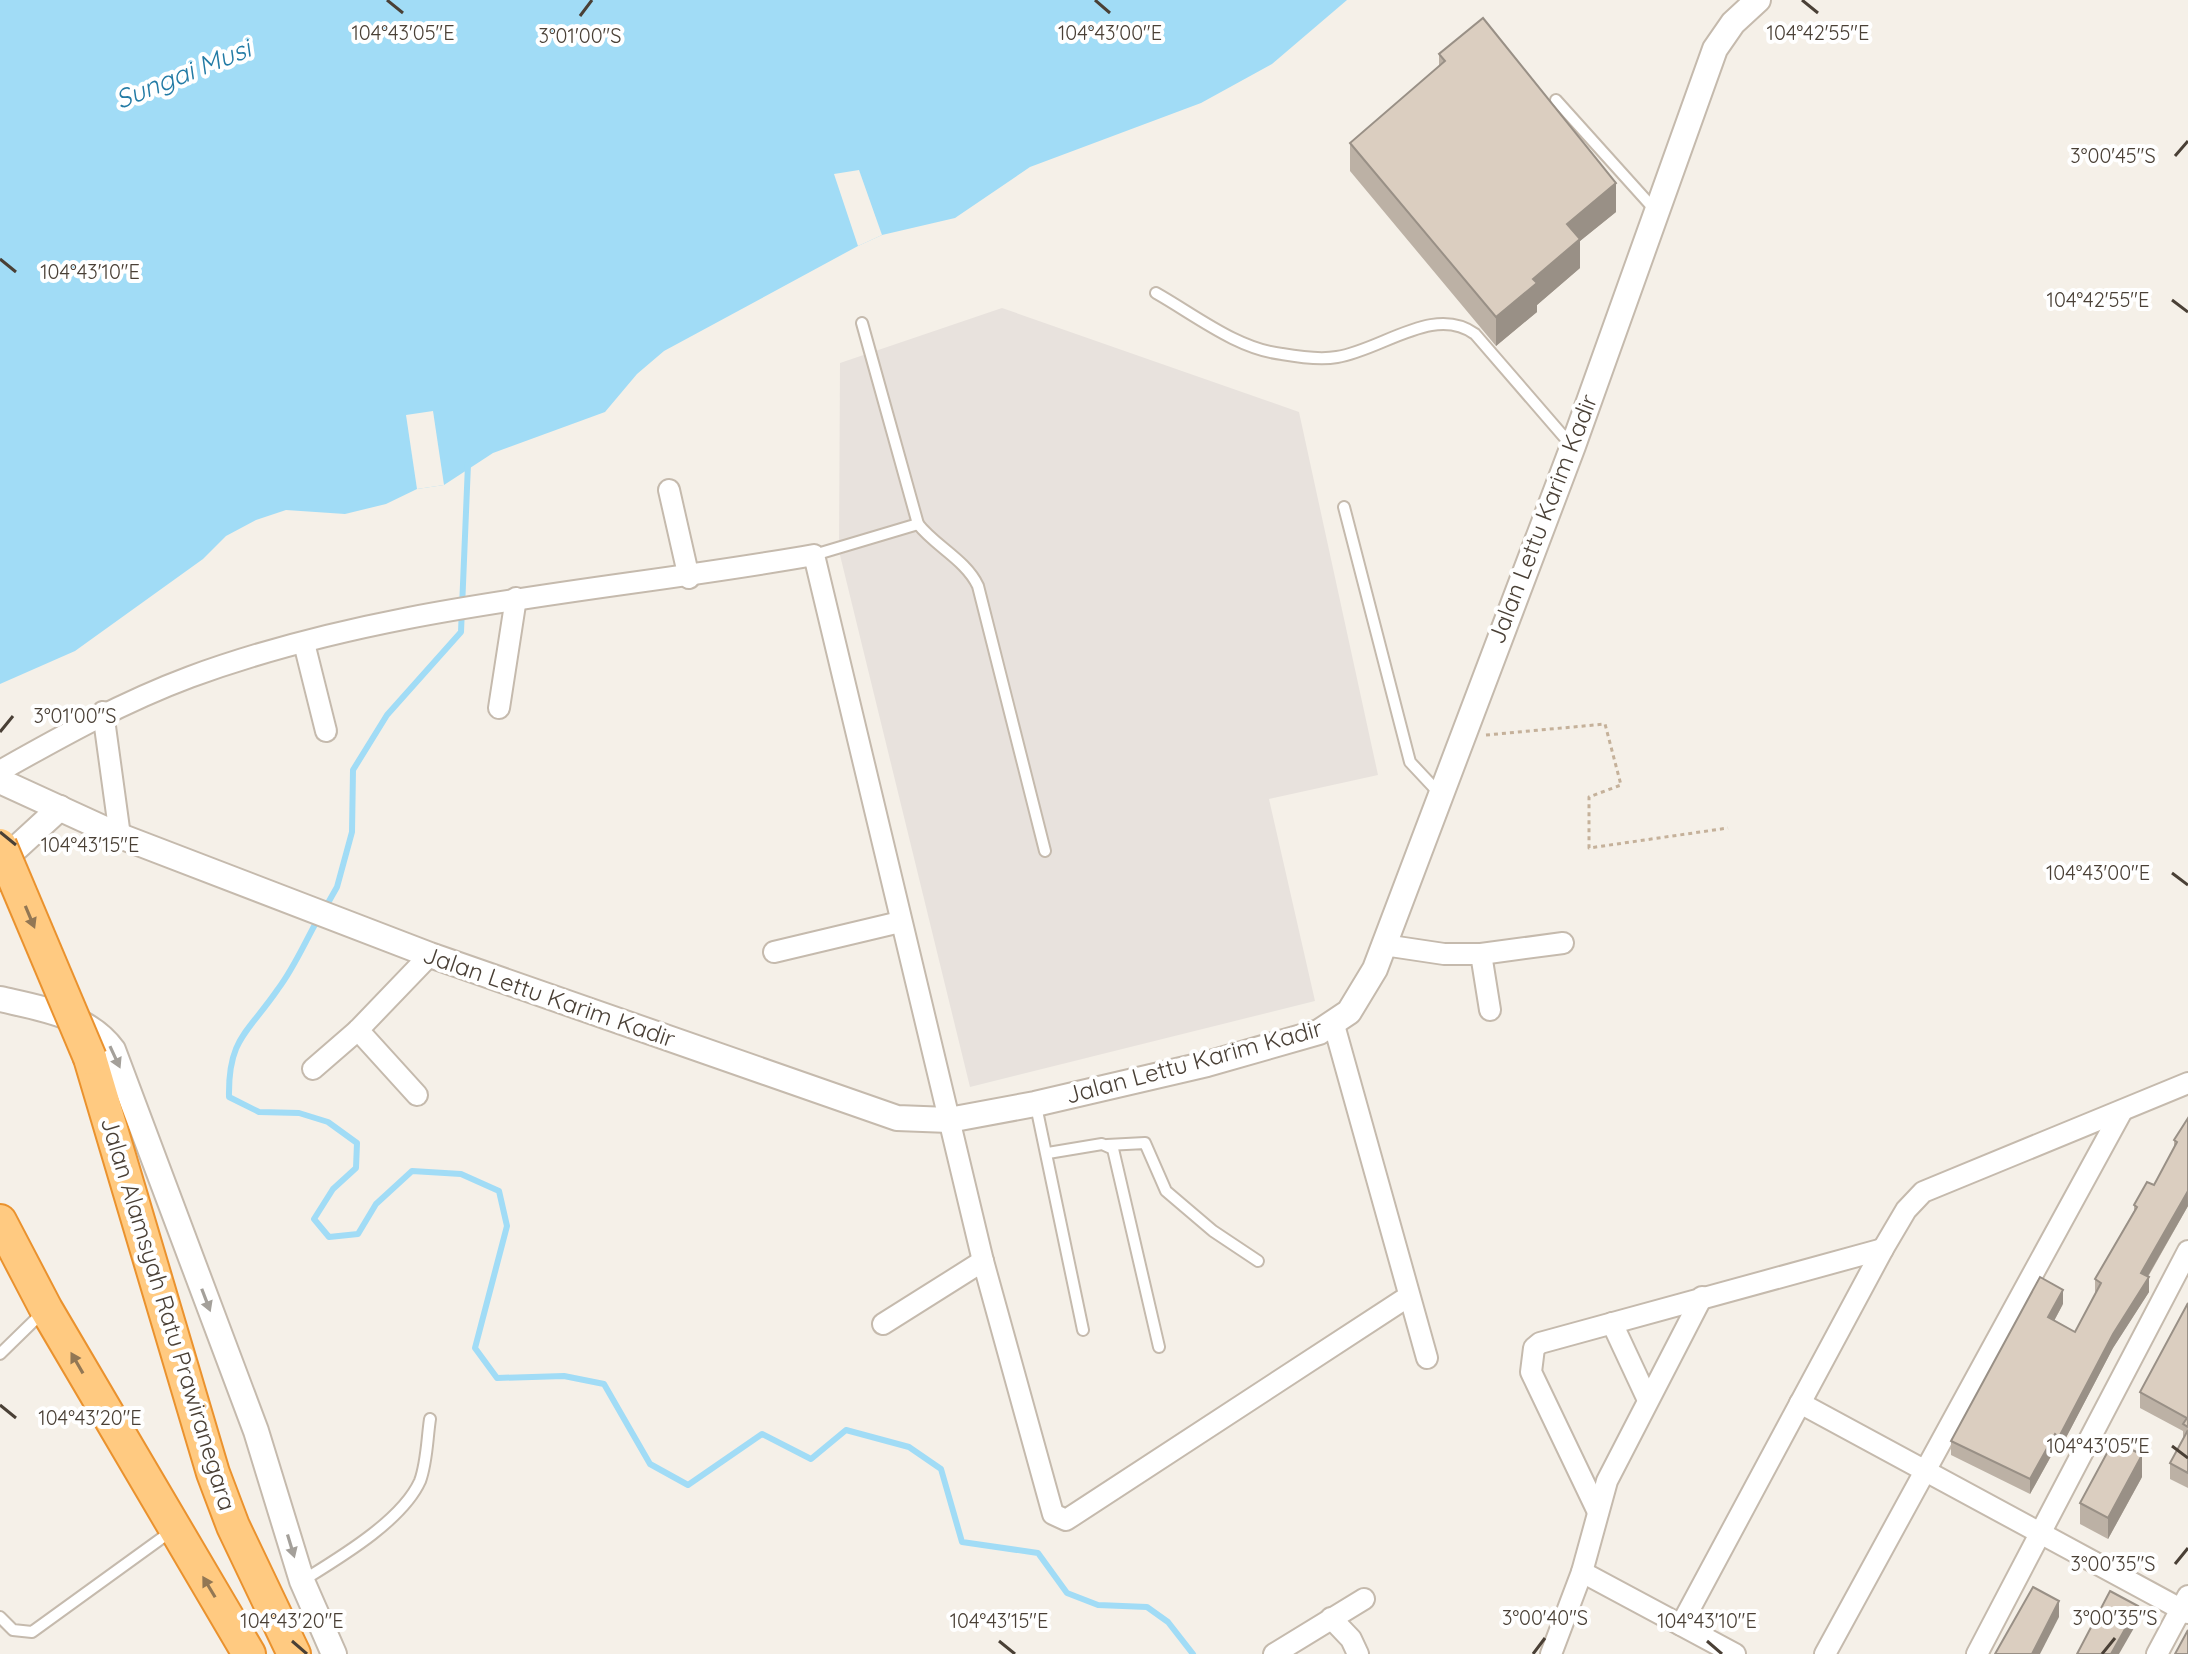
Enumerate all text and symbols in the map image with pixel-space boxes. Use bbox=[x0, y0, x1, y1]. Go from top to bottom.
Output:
text: 104°43'05"E bbox=[351, 20, 455, 45]
text: 104°43'00"E bbox=[1058, 20, 1162, 45]
text: 104°42'55"E bbox=[1767, 20, 1869, 45]
text: 3°01'00"S bbox=[539, 23, 621, 48]
water label: Sungai Musi bbox=[110, 30, 258, 116]
text: 3°00'45"S bbox=[2070, 143, 2156, 168]
text: 104°43'10"E bbox=[40, 259, 140, 284]
text: 104°42'55"E bbox=[2047, 287, 2149, 312]
street label: Jalan Lettu Karim Kadir bbox=[1481, 390, 1604, 648]
text: 3°01'00"S bbox=[34, 703, 116, 728]
text: 104°43'15"E bbox=[41, 832, 139, 857]
text: 104°43'00"E bbox=[2046, 860, 2150, 885]
one-way arrow bbox=[24, 905, 37, 929]
street label: Jalan Lettu Karim Kadir bbox=[419, 939, 679, 1053]
street label: Jalan Lettu Karim Kadir bbox=[1062, 1012, 1326, 1110]
one-way arrow bbox=[108, 1045, 122, 1068]
street label: Jalan Alamsyah Ratu Prawiranegara bbox=[95, 1114, 243, 1514]
one-way arrow bbox=[201, 1288, 213, 1312]
one-way arrow bbox=[70, 1352, 84, 1374]
text: 104°43'20"E bbox=[38, 1405, 142, 1430]
text: 104°43'05"E bbox=[2046, 1433, 2150, 1458]
one-way arrow bbox=[286, 1534, 298, 1558]
text: 3°00'35"S bbox=[2070, 1551, 2156, 1576]
one-way arrow bbox=[202, 1576, 216, 1598]
text: 3°00'40"S bbox=[1502, 1605, 1588, 1630]
text: 3°00'35"S bbox=[2072, 1605, 2158, 1630]
text: 104°43'20"E bbox=[240, 1608, 344, 1633]
text: 104°43'15"E bbox=[950, 1608, 1048, 1633]
text: 104°43'10"E bbox=[1657, 1608, 1757, 1633]

